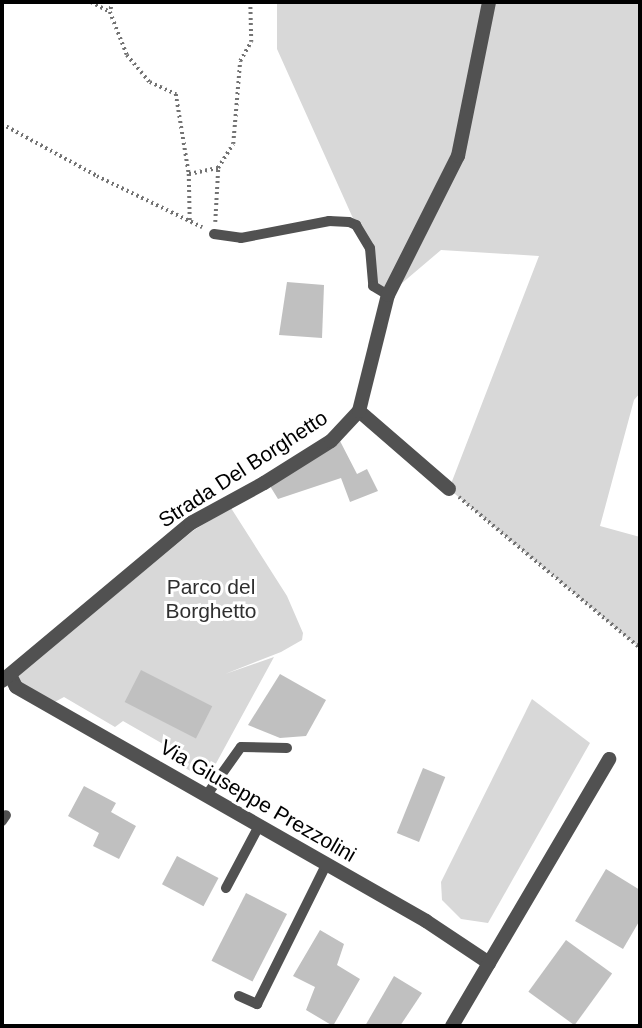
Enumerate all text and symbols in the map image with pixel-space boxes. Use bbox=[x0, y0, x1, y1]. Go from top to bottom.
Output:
street label: Strada Del Borghetto bbox=[154, 405, 332, 533]
park label: Parco del Borghetto bbox=[165, 574, 257, 624]
street label: Via Giuseppe Prezzolini bbox=[155, 734, 361, 868]

